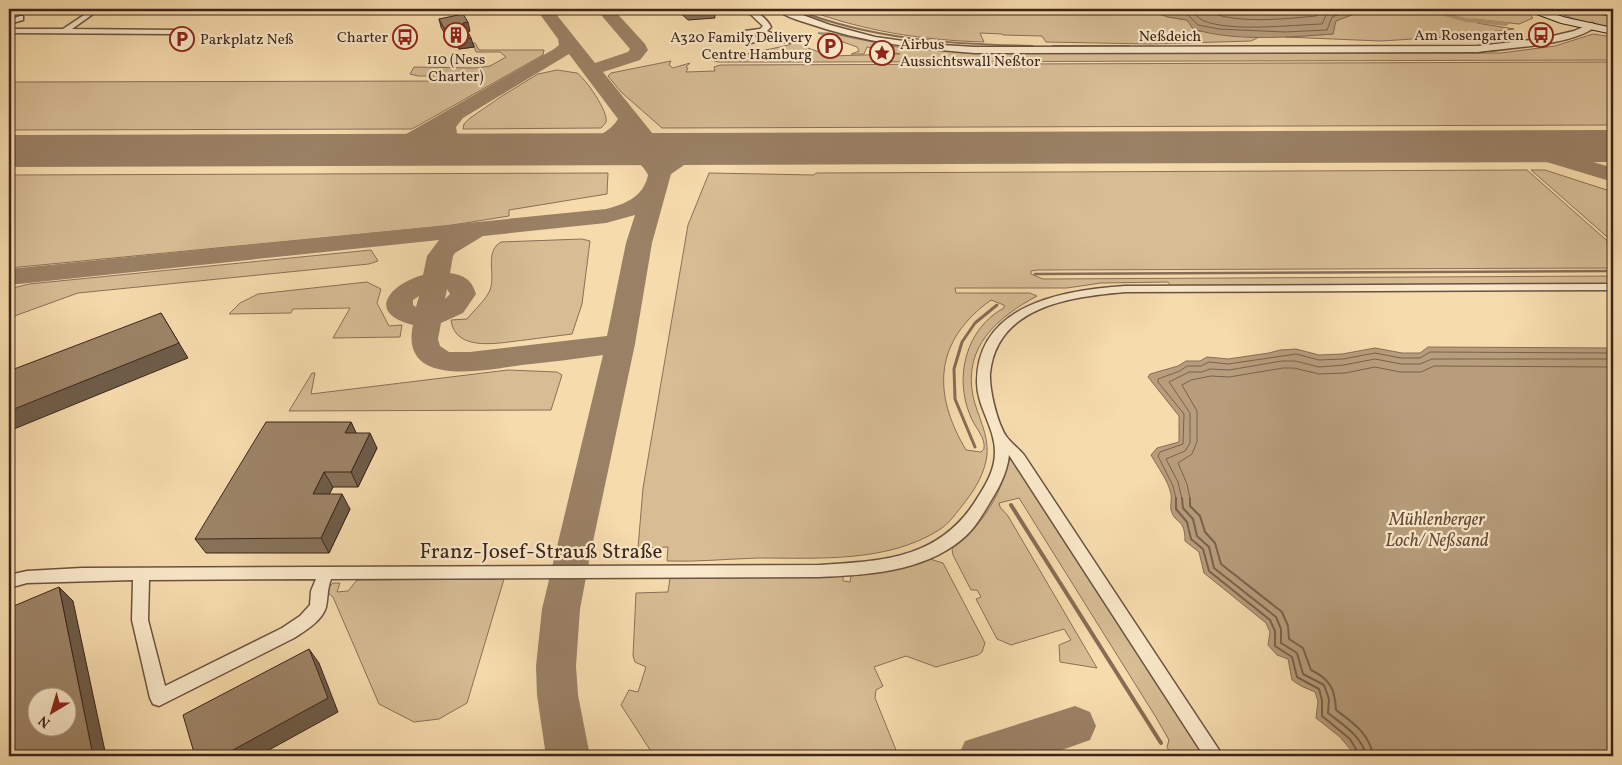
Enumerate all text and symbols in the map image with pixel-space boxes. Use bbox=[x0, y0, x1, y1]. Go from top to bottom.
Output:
building icon: 110 (Ness Charter) bbox=[443, 22, 469, 48]
bus stop icon: Am Rosengarten bbox=[1528, 22, 1554, 48]
bus stop icon: Charter bbox=[392, 24, 418, 50]
parking icon: Parkplatz Neß bbox=[169, 26, 195, 52]
place label: Am Rosengarten bbox=[1414, 26, 1524, 47]
street label: Neßdeich bbox=[1139, 27, 1201, 48]
place label: Charter bbox=[337, 28, 388, 49]
place label: A320 Family Delivery Centre Hamburg bbox=[670, 28, 812, 66]
place label: Parkplatz Neß bbox=[200, 30, 294, 51]
parking icon: A320 Family Delivery Centre Hamburg bbox=[817, 33, 843, 59]
place label: Airbus Aussichtswall Neßtor bbox=[900, 35, 1040, 73]
place icon: Airbus Aussichtswall Neßtor bbox=[869, 40, 895, 66]
place label: 110 (Ness Charter) bbox=[426, 50, 486, 88]
park label: Mühlenberger Loch/ Neßsand bbox=[1385, 508, 1489, 554]
street label: Franz-Josef-Strauß Straße bbox=[420, 538, 662, 567]
north arrow bbox=[28, 688, 78, 738]
text: N bbox=[35, 710, 55, 732]

